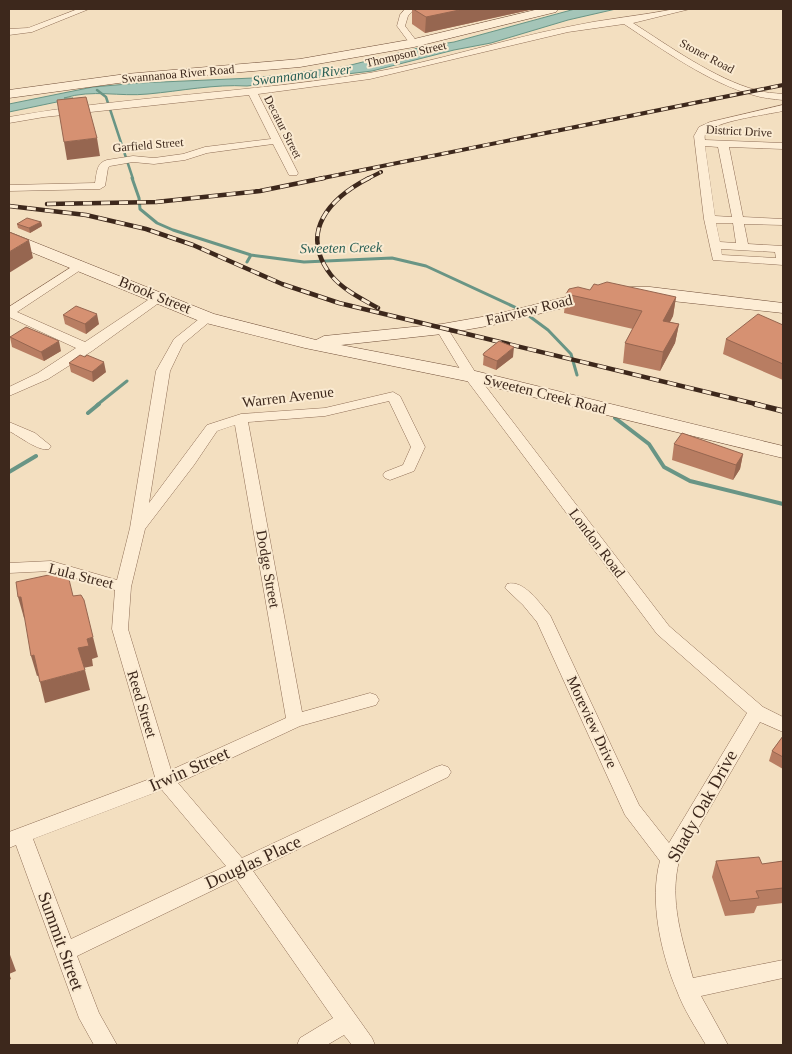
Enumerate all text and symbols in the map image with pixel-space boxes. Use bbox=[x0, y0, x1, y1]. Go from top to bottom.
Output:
street label: Stoner Road bbox=[677, 36, 737, 76]
street label: Thompson Street bbox=[364, 38, 448, 70]
water label: Swannanoa River bbox=[252, 61, 353, 88]
street label: Swannanoa River Road bbox=[121, 62, 235, 86]
street label: Decatur Street bbox=[261, 93, 305, 161]
street label: District Drive bbox=[706, 122, 772, 140]
street label: Garfield Street bbox=[112, 135, 185, 155]
water label: Sweeten Creek bbox=[300, 240, 383, 256]
street label: Brook Street bbox=[117, 273, 194, 317]
street label: Fairview Road bbox=[484, 291, 574, 328]
street label: Sweeten Creek Road bbox=[482, 371, 608, 417]
street label: Warren Avenue bbox=[241, 383, 335, 411]
street label: London Road bbox=[566, 505, 628, 581]
street label: Dodge Street bbox=[253, 529, 283, 610]
street label: Lula Street bbox=[47, 560, 116, 592]
street label: Reed Street bbox=[124, 668, 160, 740]
street label: Moreview Drive bbox=[564, 674, 620, 771]
street label: Irwin Street bbox=[146, 742, 232, 796]
street label: Shady Oak Drive bbox=[663, 746, 741, 866]
street label: Douglas Place bbox=[202, 831, 304, 893]
street label: Summit Street bbox=[34, 889, 88, 993]

